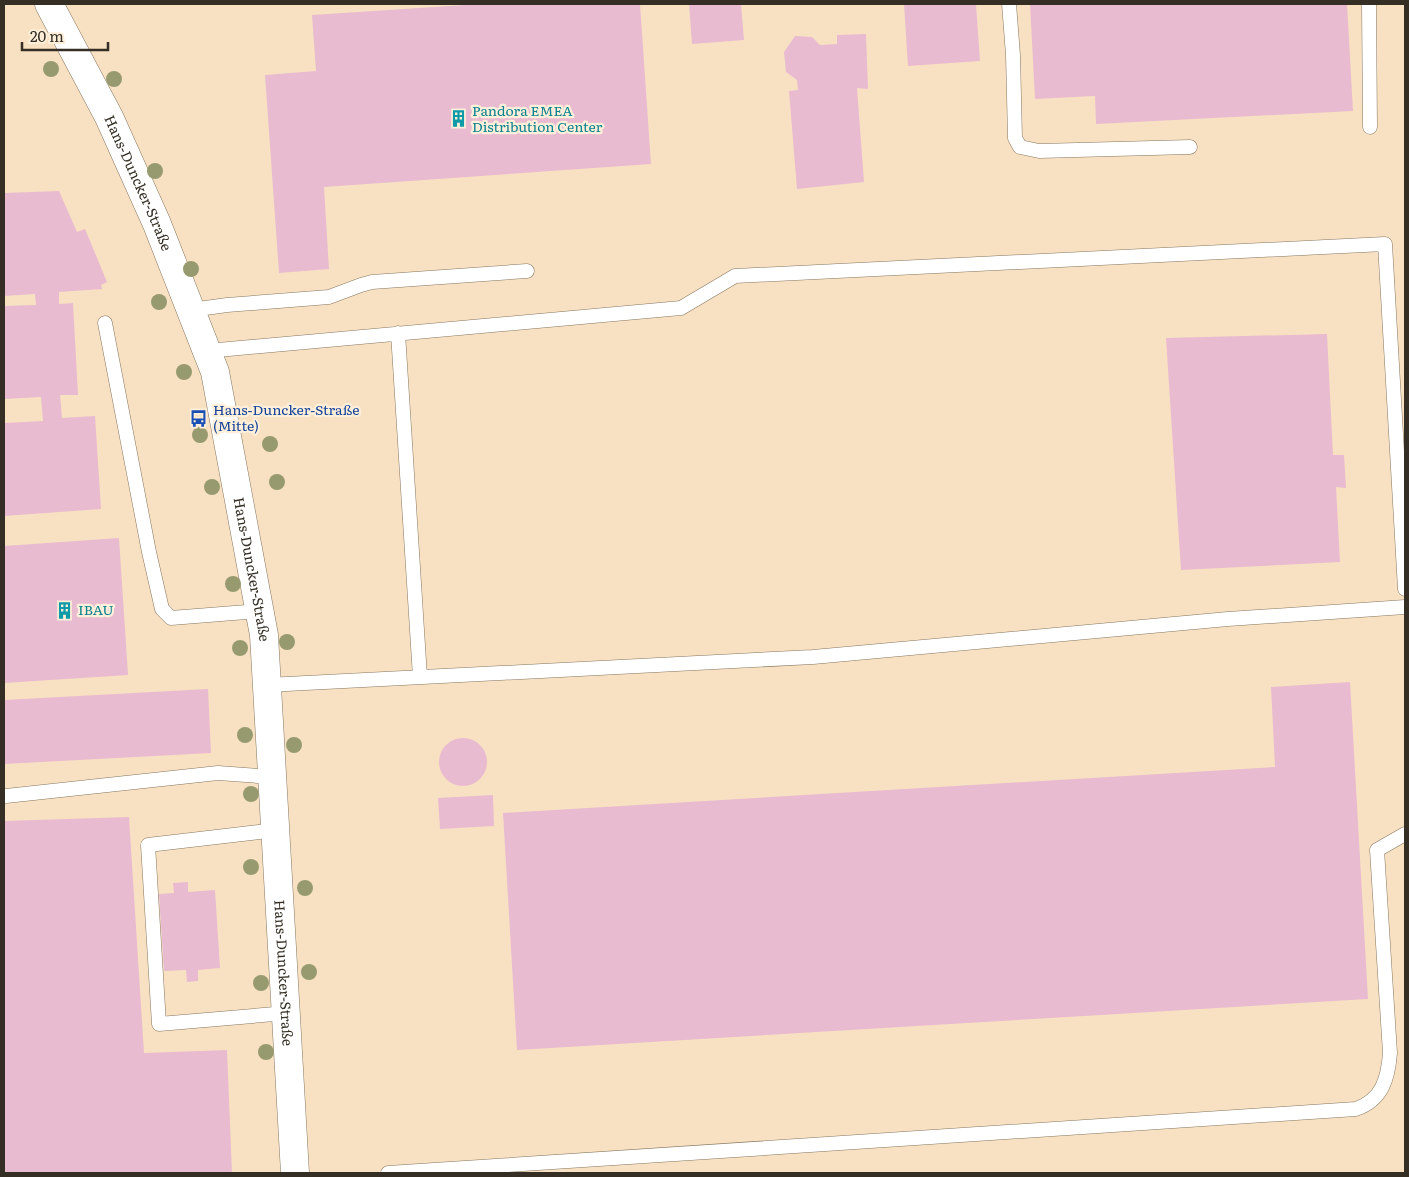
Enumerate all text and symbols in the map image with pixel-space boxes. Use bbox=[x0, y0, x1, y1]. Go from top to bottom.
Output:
scale bar bbox=[22, 20, 109, 52]
text: 20 m bbox=[30, 24, 64, 47]
place label: Pandora EMEA Distribution Center bbox=[472, 100, 603, 136]
building icon: Pandora EMEA Distribution Center bbox=[448, 109, 468, 129]
street label: Hans-Duncker-Straße bbox=[100, 111, 177, 253]
place label: Hans-Duncker-Straße (Mitte) bbox=[213, 399, 359, 435]
bus stop icon: Hans-Duncker-Straße (Mitte) bbox=[189, 408, 209, 428]
street label: Hans-Duncker-Straße bbox=[230, 495, 275, 642]
place label: IBAU bbox=[78, 599, 113, 619]
building icon: IBAU bbox=[54, 600, 74, 620]
street label: Hans-Duncker-Straße bbox=[270, 899, 299, 1046]

